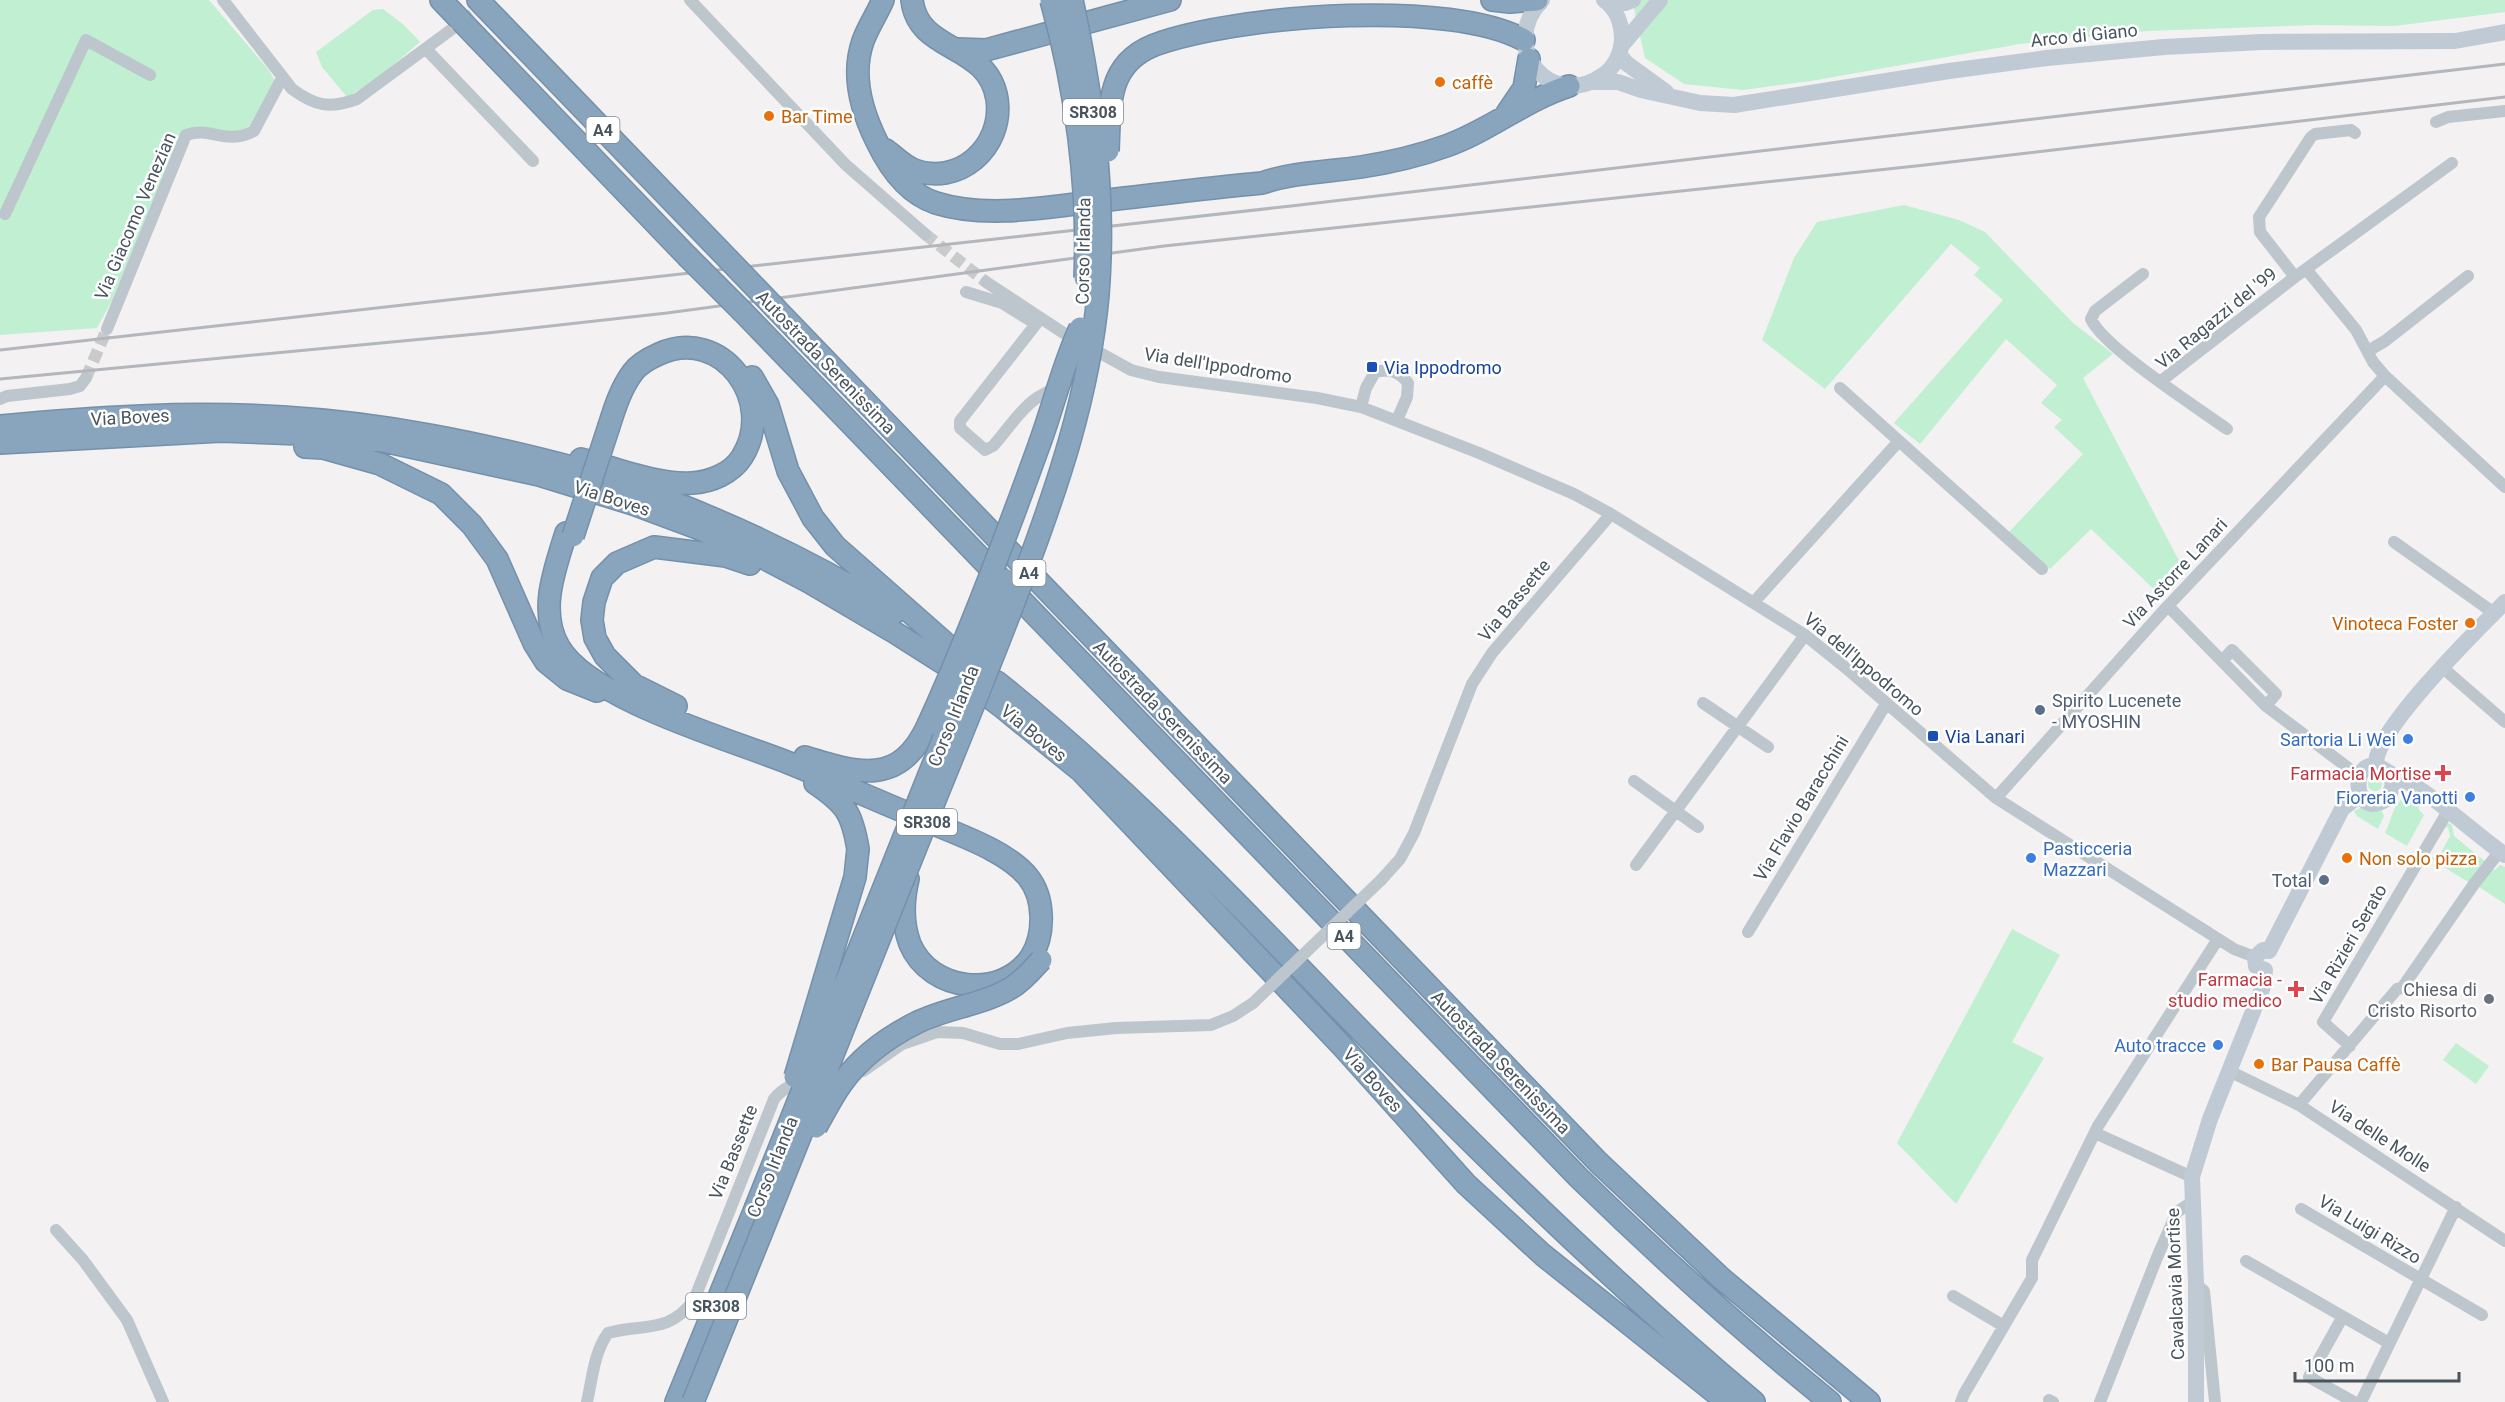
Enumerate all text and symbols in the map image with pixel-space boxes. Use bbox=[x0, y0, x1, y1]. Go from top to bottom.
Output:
street label: Arco di Giano bbox=[2029, 19, 2139, 51]
place label: caffè bbox=[1452, 72, 1493, 93]
marker: caffè bbox=[1433, 75, 1447, 89]
road number: SR308 bbox=[1063, 99, 1123, 125]
place label: Bar Time bbox=[781, 106, 853, 127]
marker: Bar Time bbox=[762, 109, 776, 123]
road number: A4 bbox=[586, 117, 620, 143]
street label: Via Giacomo Venezian bbox=[90, 129, 180, 303]
street label: Corso Irlanda bbox=[1072, 197, 1094, 305]
street label: Via Ragazzi del '99 bbox=[2151, 263, 2281, 373]
street label: Autostrada Serenissima bbox=[752, 286, 900, 438]
street label: Via dell'Ippodromo bbox=[1143, 343, 1293, 387]
place label: Via Ippodromo bbox=[1384, 357, 1502, 378]
marker: Via Ippodromo bbox=[1365, 360, 1379, 374]
street label: Via Boves bbox=[90, 404, 170, 430]
street label: Via Boves bbox=[571, 476, 653, 520]
street label: Via Astorre Lanari bbox=[2119, 514, 2231, 632]
street label: Via Bassette bbox=[1474, 555, 1554, 645]
road number: A4 bbox=[1012, 560, 1046, 586]
street label: Via dell'Ippodromo bbox=[1800, 608, 1928, 720]
place label: Vinoteca Foster bbox=[2332, 613, 2458, 634]
marker: Vinoteca Foster bbox=[2463, 616, 2477, 630]
street label: Autostrada Serenissima bbox=[1089, 636, 1237, 788]
street label: Corso Irlanda bbox=[923, 662, 983, 770]
place label: Spirito Lucenete - MYOSHIN bbox=[2052, 690, 2181, 732]
street label: Via Boves bbox=[997, 700, 1071, 766]
marker: Spirito Lucenete - MYOSHIN bbox=[2033, 703, 2047, 717]
place label: Via Lanari bbox=[1945, 726, 2025, 747]
marker: Via Lanari bbox=[1926, 729, 1940, 743]
place label: Sartoria Li Wei bbox=[2280, 729, 2396, 750]
street label: Via Flavio Baracchini bbox=[1749, 731, 1853, 885]
marker: Sartoria Li Wei bbox=[2401, 732, 2415, 746]
place label: Farmacia Mortise bbox=[2290, 763, 2431, 784]
marker: Farmacia Mortise bbox=[2436, 766, 2450, 780]
place label: Fioreria Vanotti bbox=[2336, 787, 2458, 808]
marker: Fioreria Vanotti bbox=[2463, 790, 2477, 804]
road number: SR308 bbox=[897, 809, 957, 835]
place label: Pasticceria Mazzari bbox=[2043, 838, 2132, 880]
place label: Non solo pizza bbox=[2359, 848, 2477, 869]
marker: Pasticceria Mazzari bbox=[2024, 851, 2038, 865]
marker: Non solo pizza bbox=[2340, 851, 2354, 865]
place label: Total bbox=[2272, 870, 2312, 891]
marker: Total bbox=[2317, 873, 2331, 887]
street label: Via Rizieri Serato bbox=[2305, 880, 2391, 1008]
road number: A4 bbox=[1328, 923, 1360, 949]
place label: Farmacia - studio medico bbox=[2168, 969, 2282, 1011]
place label: Chiesa di Cristo Risorto bbox=[2368, 979, 2477, 1021]
marker: Farmacia - studio medico bbox=[2287, 980, 2305, 998]
street label: Autostrada Serenissima bbox=[1427, 986, 1575, 1138]
marker: Chiesa di Cristo Risorto bbox=[2482, 992, 2496, 1006]
place label: Auto tracce bbox=[2114, 1035, 2206, 1056]
marker: Auto tracce bbox=[2211, 1038, 2225, 1052]
street label: Via Boves bbox=[1339, 1044, 1407, 1116]
place label: Bar Pausa Caffè bbox=[2271, 1054, 2400, 1075]
marker: Bar Pausa Caffè bbox=[2252, 1057, 2266, 1071]
street label: Via delle Molle bbox=[2325, 1095, 2435, 1177]
street label: Via Bassette bbox=[704, 1101, 762, 1203]
street label: Corso Irlanda bbox=[742, 1113, 802, 1221]
street label: Via Luigi Rizzo bbox=[2315, 1190, 2425, 1268]
street label: Cavalcavia Mortise bbox=[2162, 1208, 2188, 1360]
road number: SR308 bbox=[686, 1293, 746, 1319]
scale bar bbox=[2295, 1345, 2458, 1383]
text: 100 m bbox=[2304, 1355, 2355, 1376]

